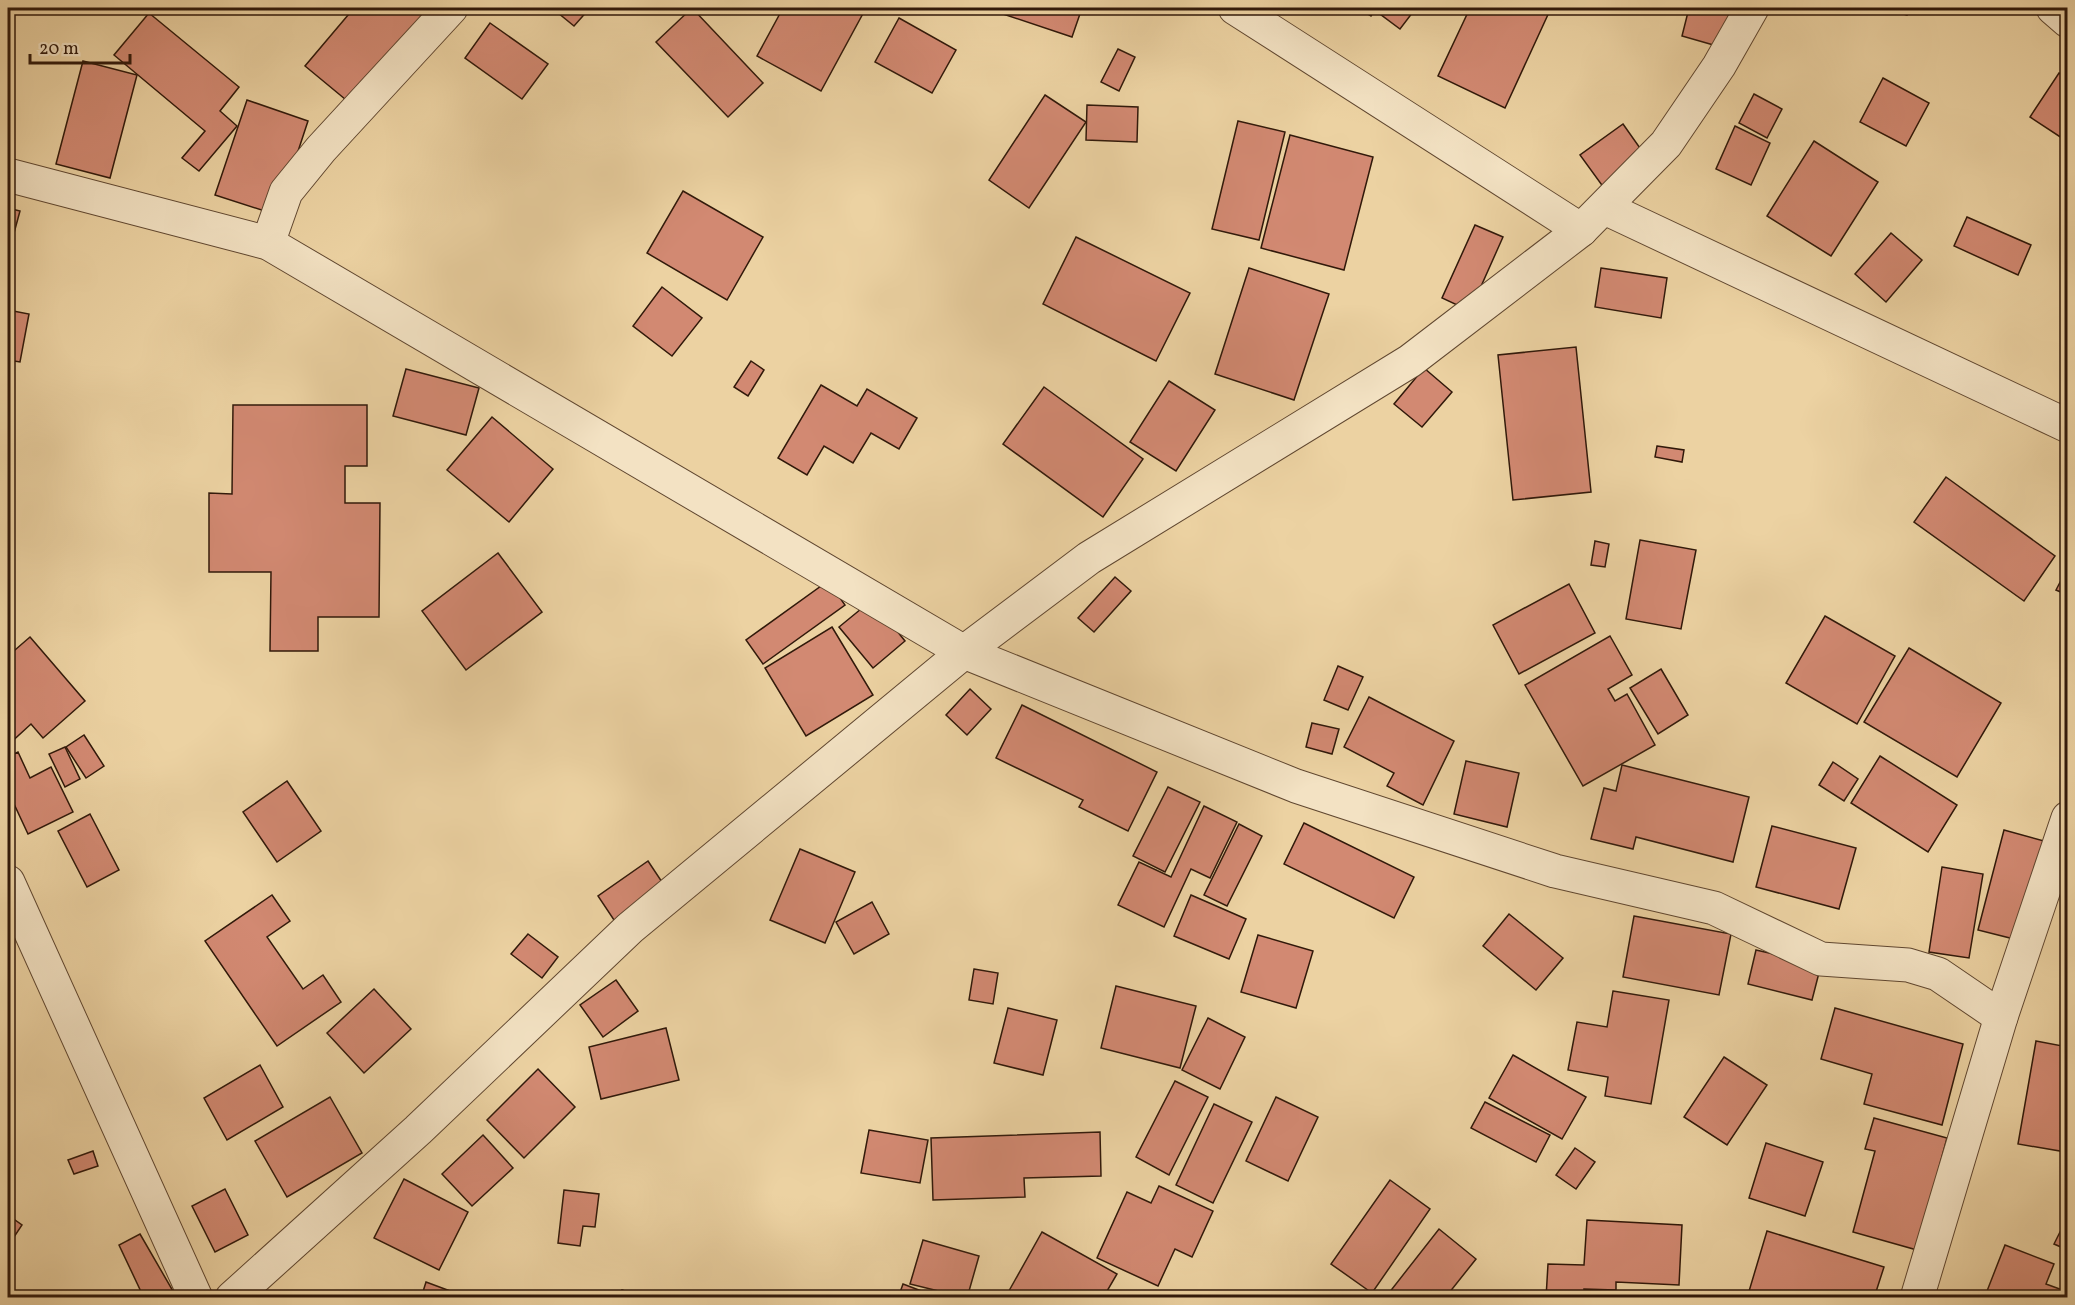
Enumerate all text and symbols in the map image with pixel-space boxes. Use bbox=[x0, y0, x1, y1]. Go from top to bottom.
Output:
scale bar bbox=[30, 27, 130, 65]
text: 20 m bbox=[39, 37, 79, 62]

